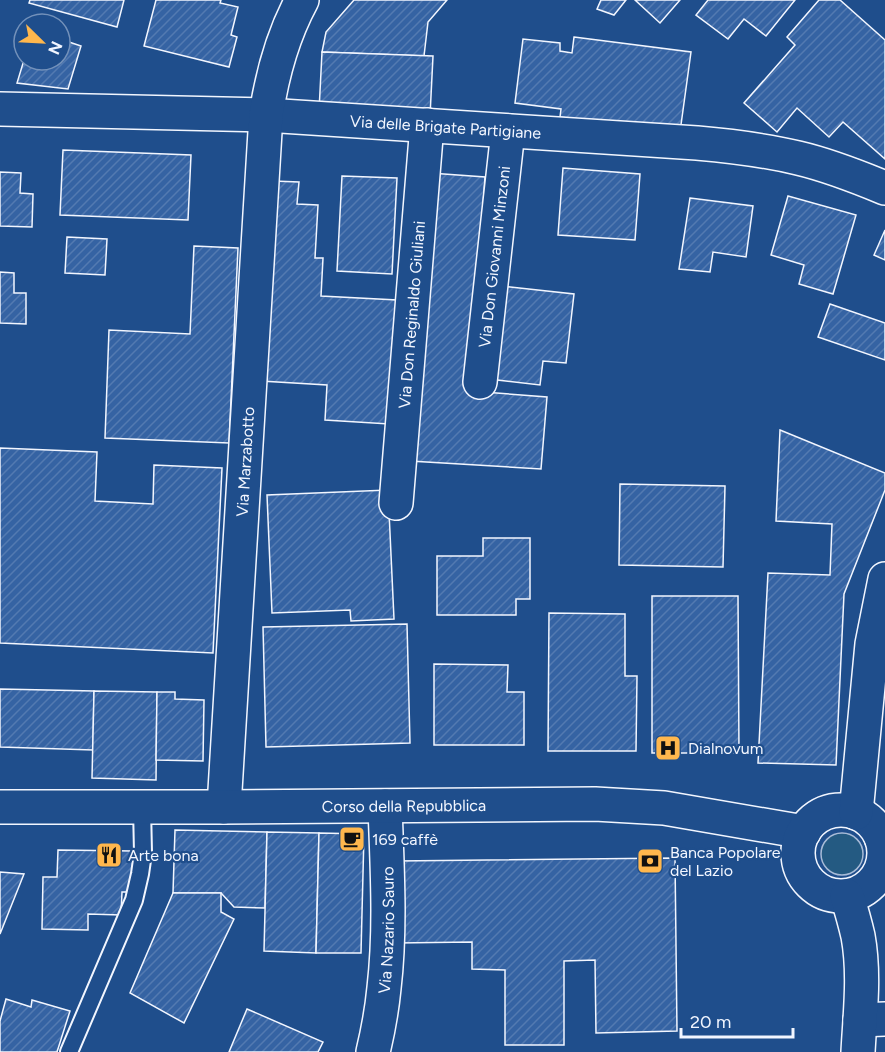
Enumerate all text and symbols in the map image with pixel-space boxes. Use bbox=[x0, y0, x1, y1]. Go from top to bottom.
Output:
north arrow bbox=[12, 12, 72, 72]
text: N bbox=[44, 38, 66, 57]
street label: Via delle Brigate Partigiane bbox=[349, 111, 542, 143]
street label: Via Don Giovanni Minzoni bbox=[475, 165, 514, 349]
street label: Via Don Reginaldo Giuliani bbox=[395, 220, 429, 409]
street label: Via Marzabotto bbox=[233, 406, 258, 517]
hospital icon: Dialnovum bbox=[653, 733, 683, 763]
place label: Dialnovum bbox=[688, 739, 763, 758]
street label: Corso della Repubblica bbox=[322, 796, 486, 816]
cafe icon: 169 caffè bbox=[337, 824, 367, 854]
place label: 169 caffè bbox=[372, 830, 438, 849]
restaurant icon: Arte bona bbox=[94, 840, 124, 870]
place label: Banca Popolare del Lazio bbox=[670, 843, 781, 880]
place label: Arte bona bbox=[128, 846, 199, 865]
bank icon: Banca Popolare del Lazio bbox=[635, 846, 665, 876]
street label: Via Nazario Sauro bbox=[374, 866, 398, 995]
scale bar bbox=[681, 1001, 794, 1039]
text: 20 m bbox=[690, 1011, 731, 1033]

